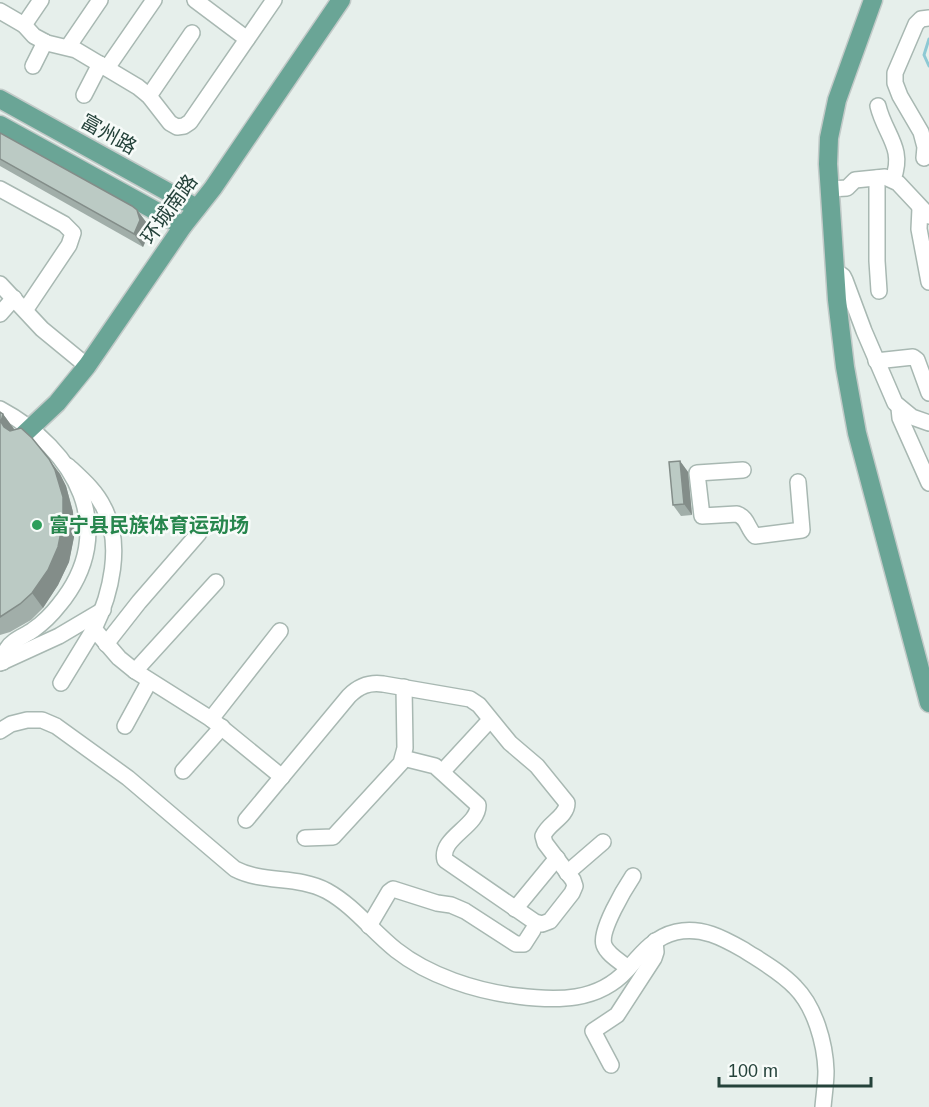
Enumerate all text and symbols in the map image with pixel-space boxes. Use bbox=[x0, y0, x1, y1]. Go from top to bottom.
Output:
street label: 富州路 bbox=[77, 110, 141, 158]
street label: 环城南路 bbox=[137, 170, 201, 248]
place label: 富宁县民族体育运动场 bbox=[49, 514, 249, 536]
marker: 富宁县民族体育运动场 bbox=[30, 518, 44, 532]
scale bar bbox=[719, 1050, 870, 1088]
text: 100 m bbox=[728, 1061, 778, 1081]

